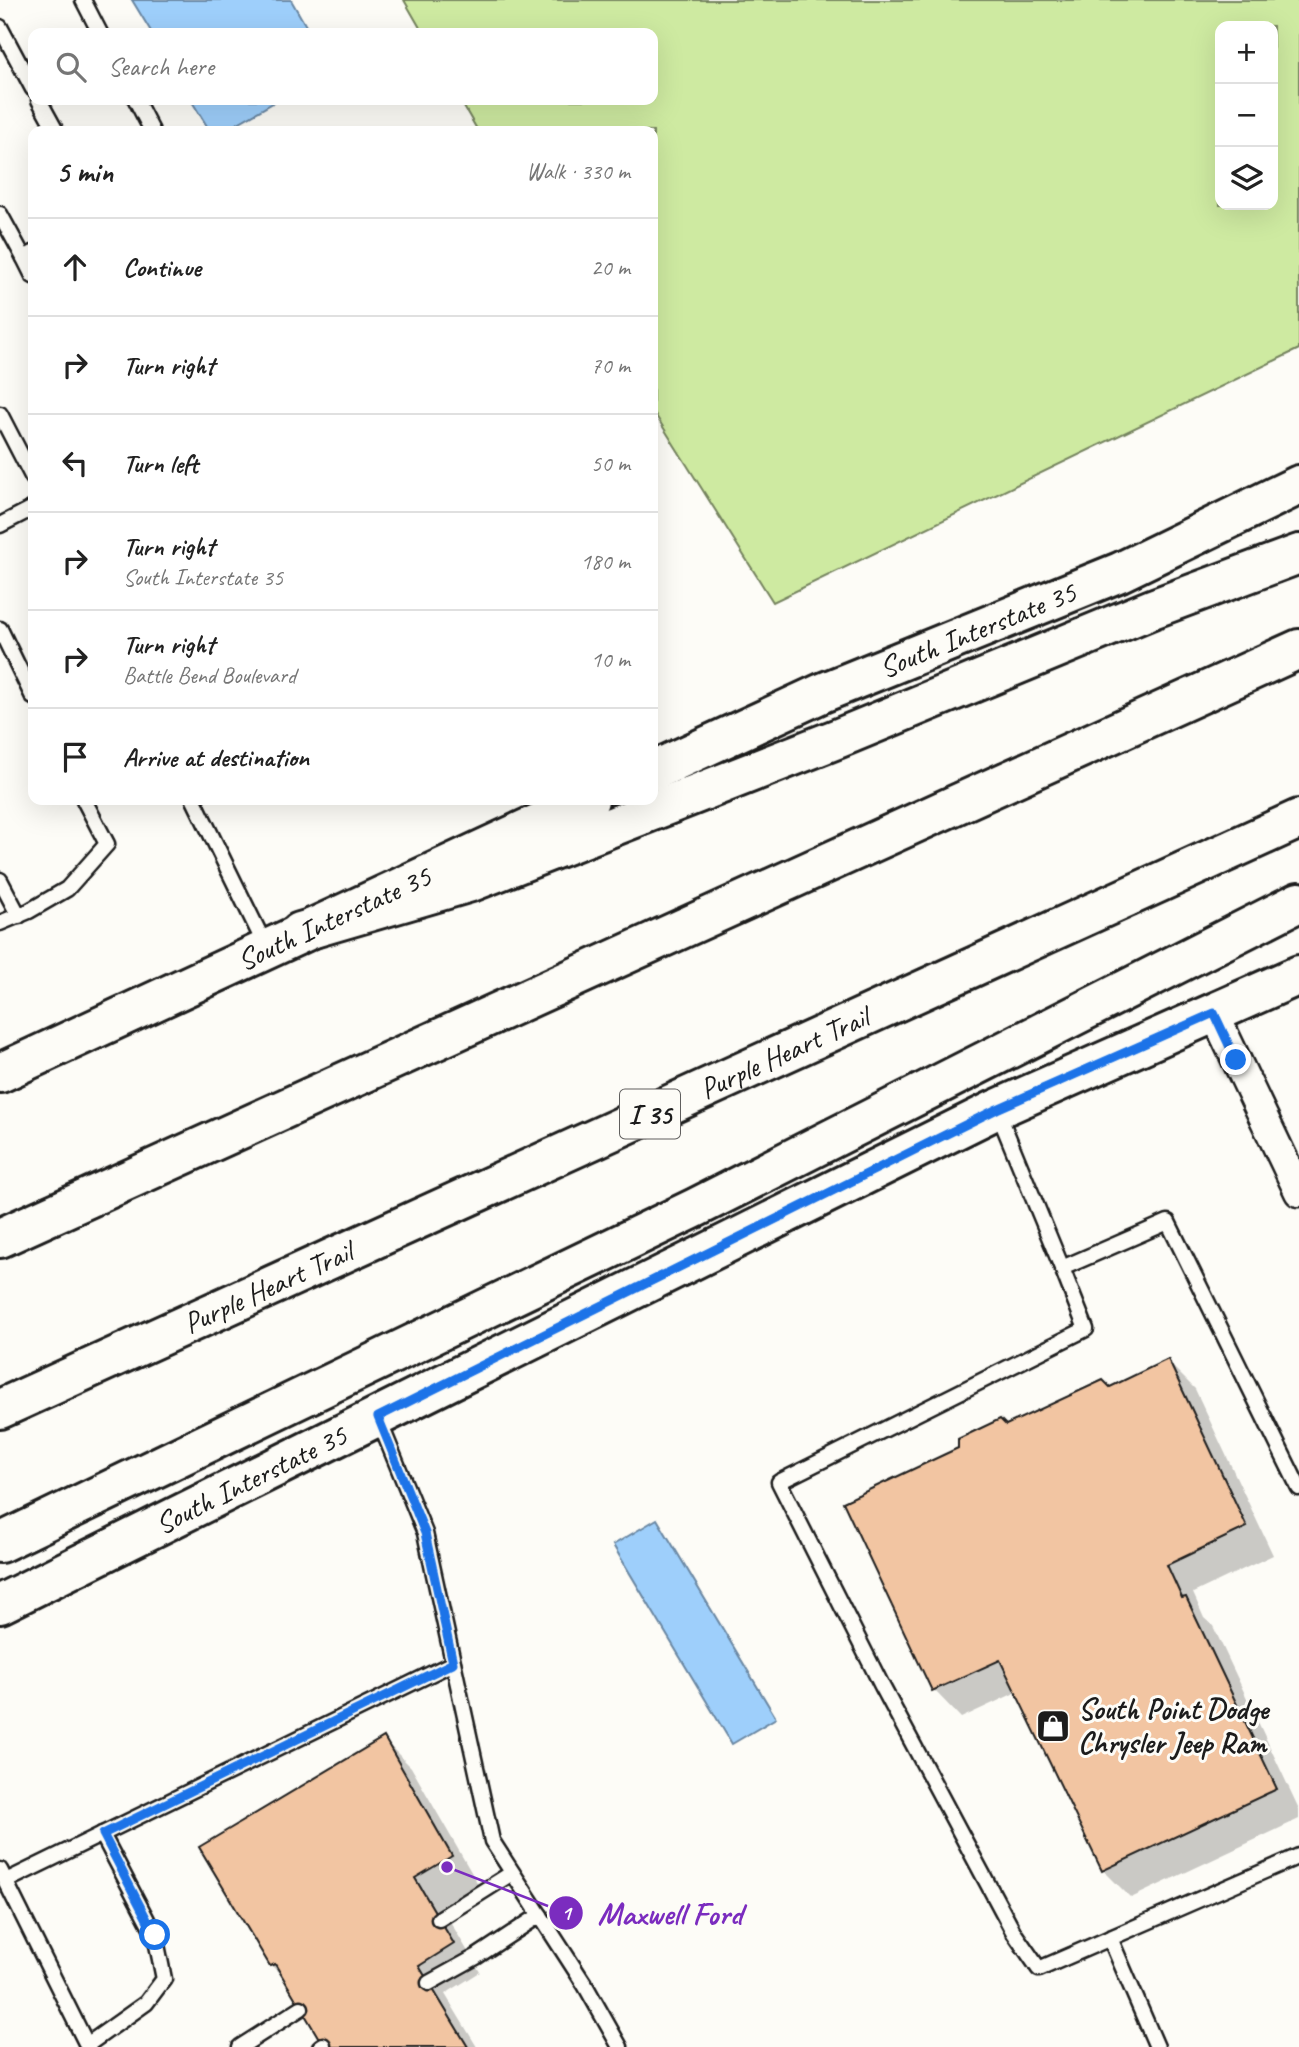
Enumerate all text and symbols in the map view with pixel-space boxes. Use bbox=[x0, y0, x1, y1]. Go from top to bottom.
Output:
map controls bbox=[1215, 21, 1278, 210]
button: + bbox=[1215, 21, 1278, 84]
search box bbox=[28, 28, 658, 105]
icon: search bbox=[52, 48, 90, 86]
text: Search here bbox=[108, 50, 214, 83]
button: − bbox=[1215, 84, 1278, 147]
button: layers bbox=[1215, 147, 1278, 210]
text: 5 min bbox=[56, 153, 113, 191]
text: Walk · 330 m bbox=[526, 157, 630, 186]
icon: ahead bbox=[56, 248, 94, 286]
text: Continue bbox=[123, 251, 201, 284]
text: 20 m bbox=[591, 253, 630, 282]
icon: right bbox=[56, 346, 94, 384]
text: Turn right bbox=[123, 349, 214, 382]
text: 70 m bbox=[591, 351, 630, 380]
icon: left bbox=[56, 444, 94, 482]
text: Turn left bbox=[123, 447, 198, 480]
text: 50 m bbox=[591, 449, 630, 478]
text: Turn right bbox=[123, 530, 214, 563]
icon: right bbox=[56, 542, 94, 580]
text: 180 m bbox=[581, 547, 630, 576]
text: South Interstate 35 bbox=[123, 563, 283, 592]
street label: South Interstate 35 bbox=[874, 572, 1083, 687]
text: Turn right bbox=[123, 628, 214, 661]
icon: right bbox=[56, 640, 94, 678]
text: 10 m bbox=[591, 645, 630, 674]
text: Battle Bend Boulevard bbox=[123, 661, 296, 690]
icon: arrive bbox=[56, 738, 94, 776]
text: Arrive at destination bbox=[123, 741, 309, 774]
street label: South Interstate 35 bbox=[231, 856, 438, 979]
street label: Purple Heart Trail bbox=[694, 996, 879, 1108]
route end bbox=[1220, 1044, 1251, 1075]
road number: I 35 bbox=[620, 1090, 680, 1138]
street label: Purple Heart Trail bbox=[177, 1231, 363, 1342]
street label: South Interstate 35 bbox=[149, 1415, 354, 1543]
place label: South Point Dodge Chrysler Jeep Ram bbox=[1078, 1690, 1270, 1762]
shop icon: South Point Dodge Chrysler Jeep Ram bbox=[1034, 1707, 1072, 1745]
callout: Maxwell Ford bbox=[548, 1886, 757, 1939]
text: Maxwell Ford bbox=[598, 1893, 748, 1934]
text: 1 bbox=[561, 1900, 573, 1926]
route start bbox=[139, 1919, 170, 1950]

